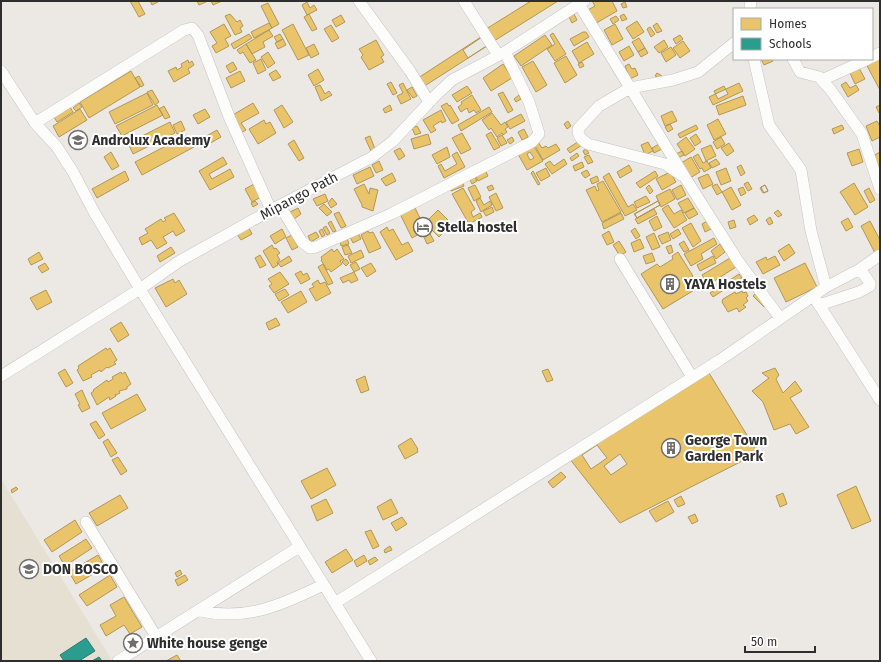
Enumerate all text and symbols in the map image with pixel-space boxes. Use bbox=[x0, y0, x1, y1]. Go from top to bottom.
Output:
legend bbox=[733, 8, 873, 60]
text: Homes bbox=[769, 17, 807, 31]
text: Schools bbox=[769, 37, 812, 51]
school or university icon: Androlux Academy bbox=[67, 129, 89, 151]
place label: Androlux Academy bbox=[91, 132, 211, 149]
street label: Mipango Path bbox=[257, 168, 341, 224]
hotel icon: Stella hostel bbox=[412, 216, 434, 238]
place label: Stella hostel bbox=[437, 219, 518, 236]
building icon: YAYA Hostels bbox=[659, 273, 681, 295]
place label: YAYA Hostels bbox=[683, 276, 766, 293]
place label: George Town Garden Park bbox=[685, 432, 767, 465]
building icon: George Town Garden Park bbox=[660, 437, 682, 459]
school or university icon: DON BOSCO bbox=[18, 558, 40, 580]
place label: DON BOSCO bbox=[43, 561, 118, 578]
scale bar bbox=[745, 628, 815, 654]
place icon: White house genge bbox=[122, 632, 144, 654]
place label: White house genge bbox=[147, 635, 268, 652]
text: 50 m bbox=[751, 635, 777, 649]

